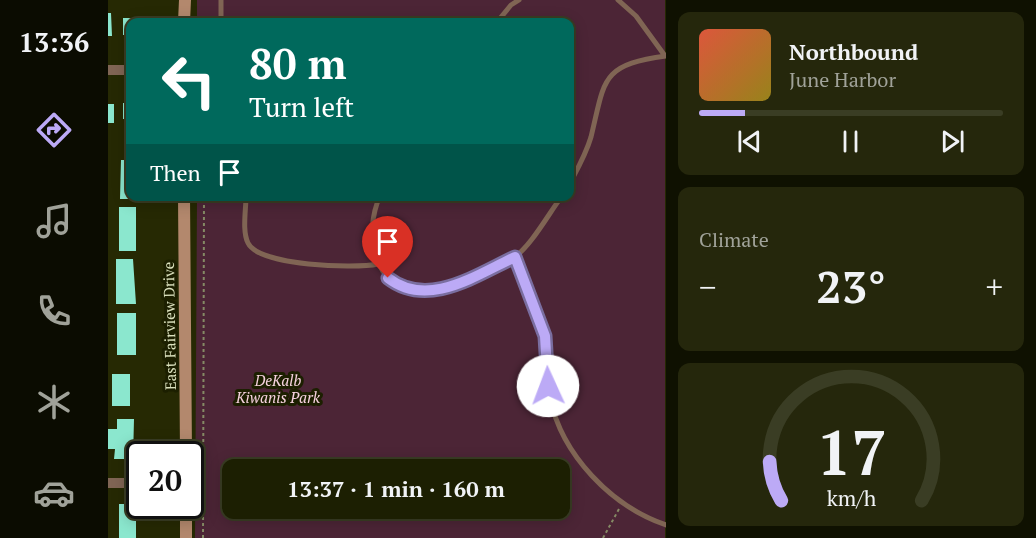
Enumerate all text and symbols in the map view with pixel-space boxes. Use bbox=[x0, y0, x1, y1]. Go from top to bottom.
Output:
text: 13:36 bbox=[19, 24, 89, 60]
text: 80 m bbox=[249, 35, 347, 91]
text: Northbound bbox=[789, 37, 918, 66]
icon: left bbox=[150, 42, 228, 120]
text: June Harbor bbox=[789, 66, 896, 93]
text: Turn left bbox=[249, 89, 354, 125]
icon: directions bbox=[33, 109, 75, 151]
icon: previous bbox=[733, 125, 766, 158]
icon: pause bbox=[834, 125, 867, 158]
icon: next bbox=[936, 125, 969, 158]
icon: arrive bbox=[213, 156, 246, 189]
text: Then bbox=[150, 158, 201, 187]
icon: music bbox=[33, 200, 75, 242]
pin bbox=[362, 216, 413, 278]
icon: arrive bbox=[371, 225, 404, 258]
text: Climate bbox=[699, 226, 769, 253]
text: 23° bbox=[816, 256, 886, 316]
street label: East Fairview Drive bbox=[158, 262, 180, 390]
text: − bbox=[699, 265, 717, 308]
text: + bbox=[985, 265, 1003, 308]
icon: phone bbox=[33, 290, 75, 332]
position arrow bbox=[516, 354, 580, 418]
park label: DeKalb Kiwanis Park bbox=[235, 370, 321, 407]
icon: climate bbox=[33, 381, 75, 423]
text: 17 bbox=[816, 411, 886, 494]
speed limit sign: 20 bbox=[126, 441, 204, 519]
icon: car bbox=[33, 472, 75, 514]
text: 13:37 · 1 min · 160 m bbox=[287, 474, 505, 503]
text: km/h bbox=[826, 485, 876, 513]

